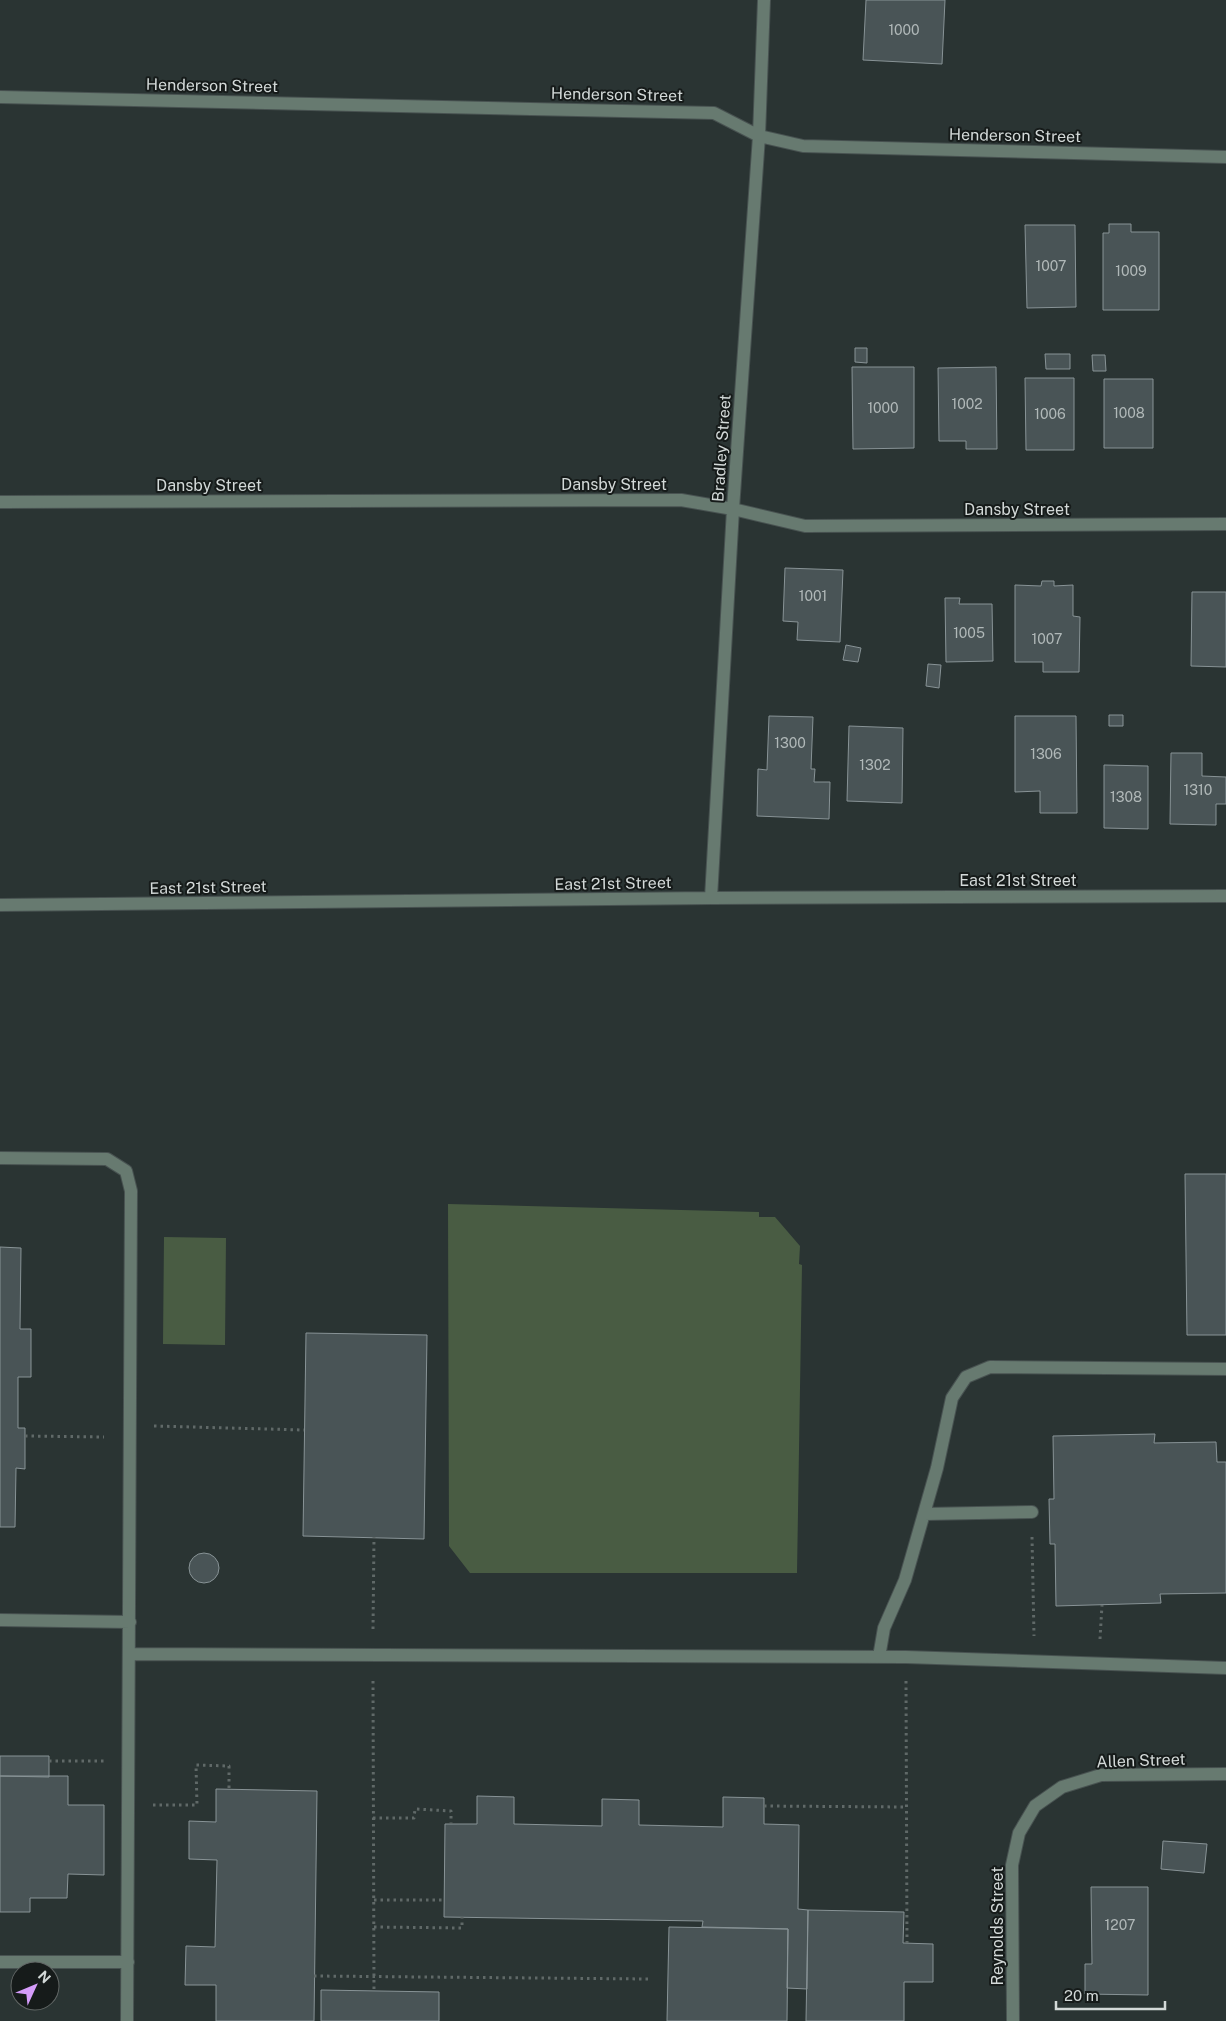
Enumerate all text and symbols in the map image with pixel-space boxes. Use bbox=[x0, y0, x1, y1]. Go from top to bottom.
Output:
house number: 1000 bbox=[888, 22, 920, 38]
street label: Henderson Street bbox=[146, 75, 278, 96]
street label: Henderson Street bbox=[551, 84, 683, 105]
street label: Henderson Street bbox=[949, 125, 1081, 146]
house number: 1007 bbox=[1036, 258, 1066, 274]
house number: 1009 bbox=[1115, 263, 1147, 279]
street label: Bradley Street bbox=[708, 394, 735, 502]
house number: 1002 bbox=[951, 396, 983, 412]
house number: 1000 bbox=[867, 400, 899, 416]
house number: 1008 bbox=[1113, 405, 1145, 421]
house number: 1006 bbox=[1034, 406, 1066, 422]
street label: Dansby Street bbox=[561, 475, 667, 494]
street label: Dansby Street bbox=[156, 476, 262, 495]
street label: Dansby Street bbox=[964, 500, 1070, 519]
house number: 1001 bbox=[799, 588, 827, 604]
house number: 1005 bbox=[953, 625, 985, 641]
house number: 1007 bbox=[1032, 631, 1062, 647]
house number: 1300 bbox=[774, 735, 806, 751]
house number: 1306 bbox=[1030, 746, 1062, 762]
house number: 1302 bbox=[859, 757, 891, 773]
house number: 1310 bbox=[1184, 782, 1212, 798]
house number: 1308 bbox=[1110, 789, 1142, 805]
street label: East 21st Street bbox=[959, 871, 1077, 890]
street label: East 21st Street bbox=[554, 873, 672, 894]
street label: East 21st Street bbox=[149, 877, 267, 898]
street label: Allen Street bbox=[1096, 1749, 1186, 1772]
street label: Reynolds Street bbox=[988, 1866, 1007, 1986]
house number: 1207 bbox=[1105, 1917, 1135, 1933]
north arrow bbox=[10, 1961, 60, 2011]
text: N bbox=[35, 1967, 54, 1986]
scale bar bbox=[1056, 1978, 1165, 2010]
text: 20 m bbox=[1064, 1987, 1099, 2004]

